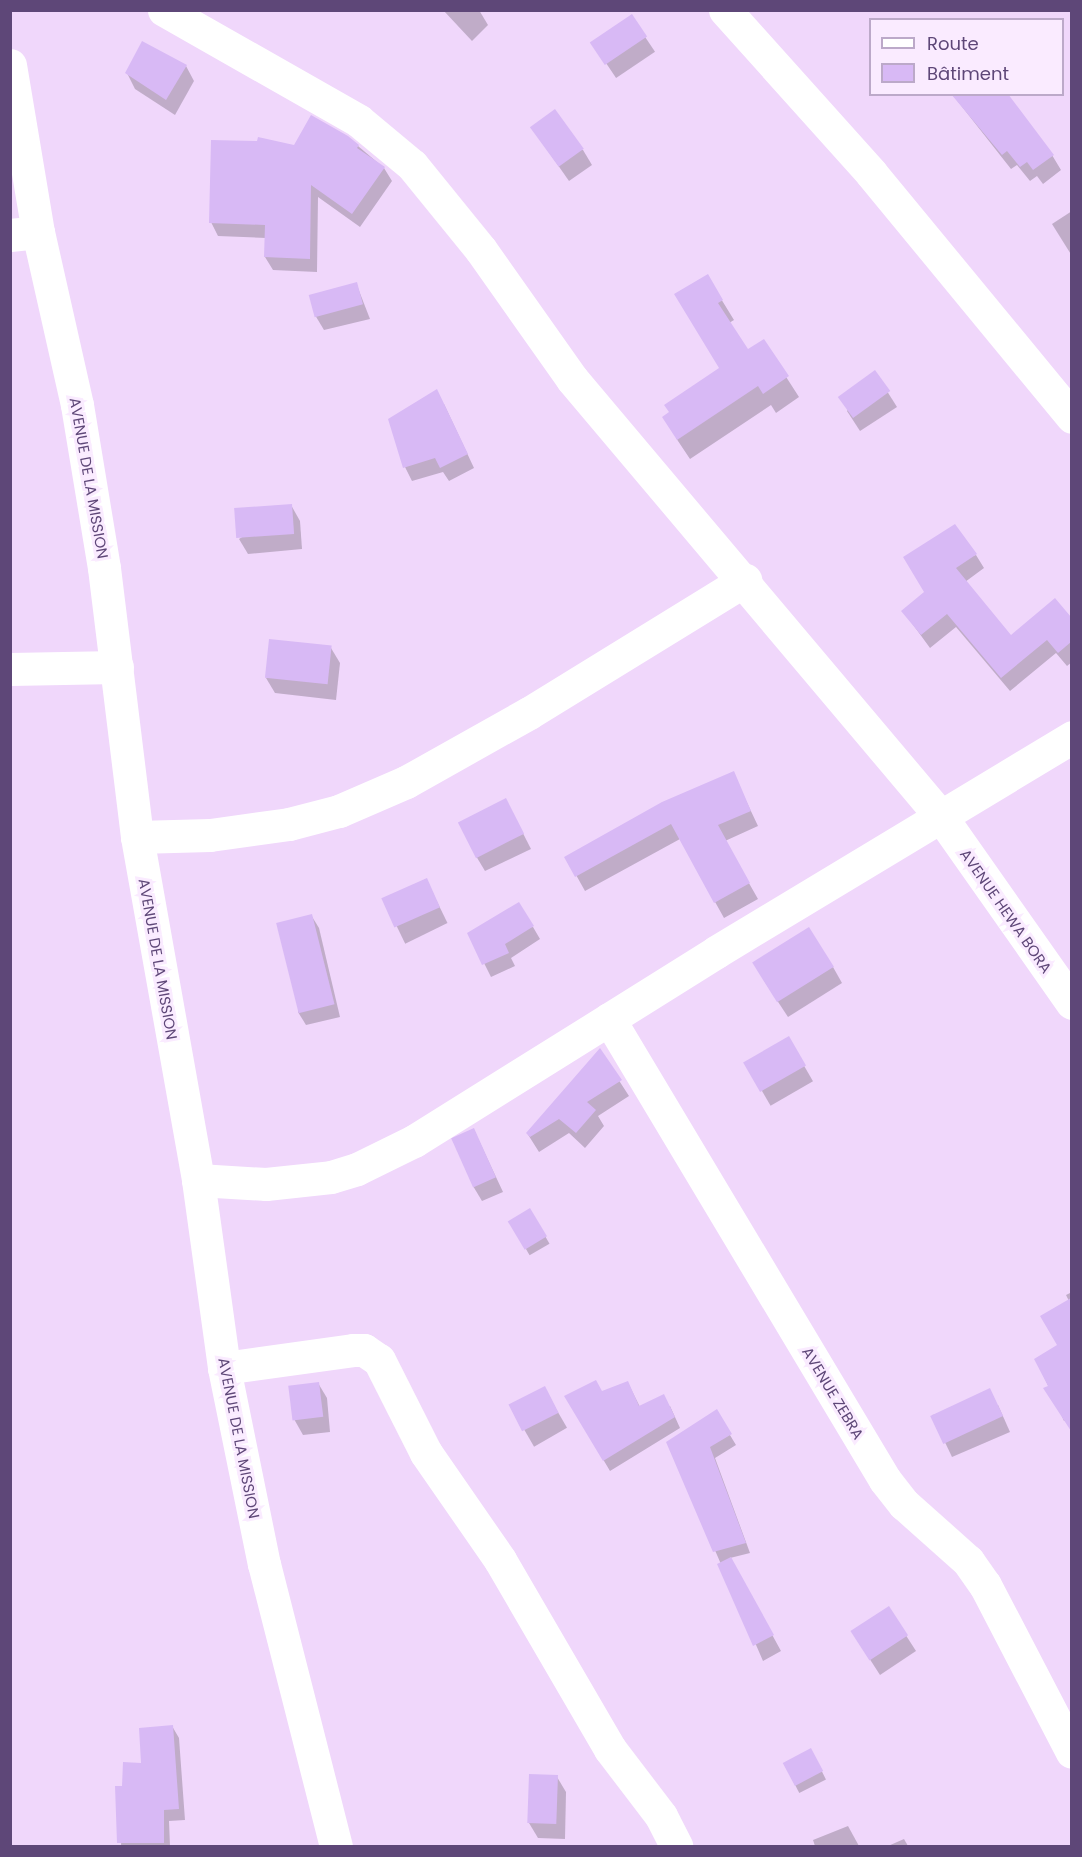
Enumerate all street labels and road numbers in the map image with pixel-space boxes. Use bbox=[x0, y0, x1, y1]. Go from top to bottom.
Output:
street label: AVENUE DE LA MISSION bbox=[66, 396, 112, 560]
street label: AVENUE HEWA BORA bbox=[956, 845, 1056, 977]
street label: AVENUE DE LA MISSION bbox=[135, 877, 181, 1041]
street label: AVENUE ZEBRA bbox=[798, 1344, 868, 1442]
street label: AVENUE DE LA MISSION bbox=[215, 1356, 263, 1520]

